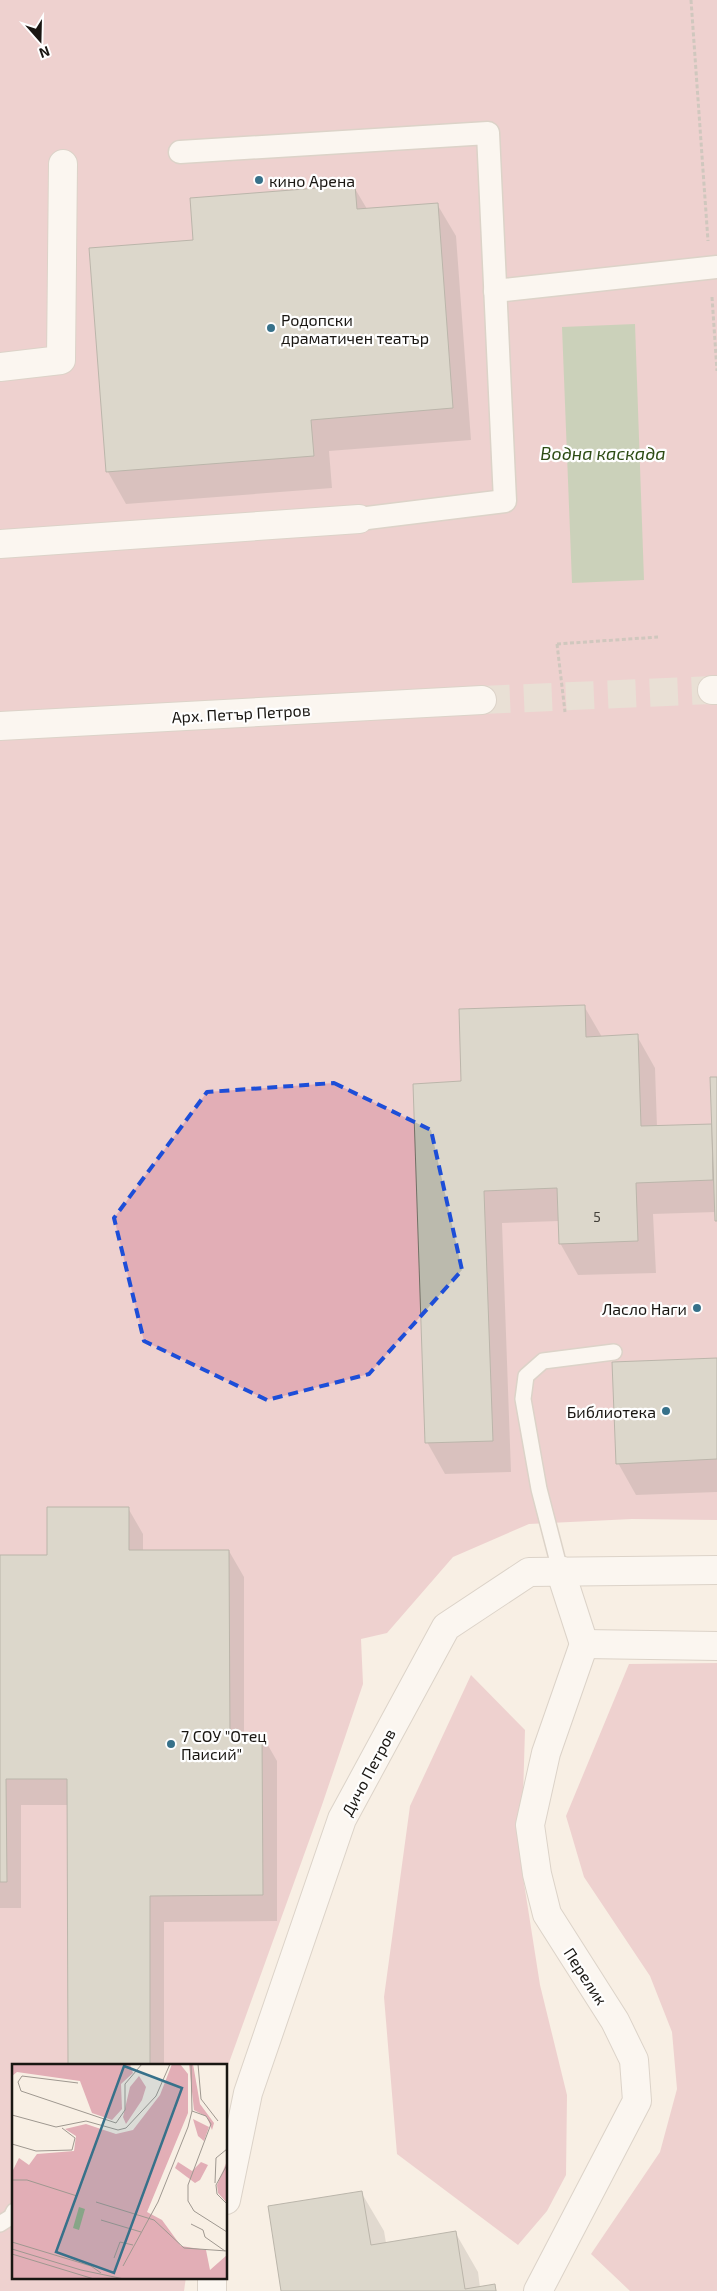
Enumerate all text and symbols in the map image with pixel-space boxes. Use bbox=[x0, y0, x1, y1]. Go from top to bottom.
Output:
north arrow bbox=[15, 15, 65, 65]
text: N bbox=[37, 43, 52, 62]
place label: кино Арена bbox=[269, 171, 355, 190]
marker: кино Арена bbox=[253, 174, 265, 186]
place label: Родопски драматичен театър bbox=[281, 310, 429, 347]
marker: Родопски драматичен театър bbox=[265, 322, 277, 334]
water label: Водна каскада bbox=[540, 442, 666, 464]
street label: Арх. Петър Петров bbox=[171, 700, 311, 726]
house number: 5 bbox=[593, 1208, 601, 1225]
place label: Ласло Наги bbox=[602, 1299, 687, 1318]
marker: Ласло Наги bbox=[691, 1302, 703, 1314]
place label: Библиотека bbox=[567, 1402, 656, 1421]
marker: Библиотека bbox=[660, 1405, 672, 1417]
street label: Дичо Петров bbox=[337, 1725, 399, 1819]
place label: 7 СОУ "Отец Паисий" bbox=[181, 1726, 267, 1763]
marker: 7 СОУ "Отец Паисий" bbox=[165, 1738, 177, 1750]
street label: Перелик bbox=[561, 1944, 612, 2008]
inset map bbox=[12, 2064, 228, 2278]

